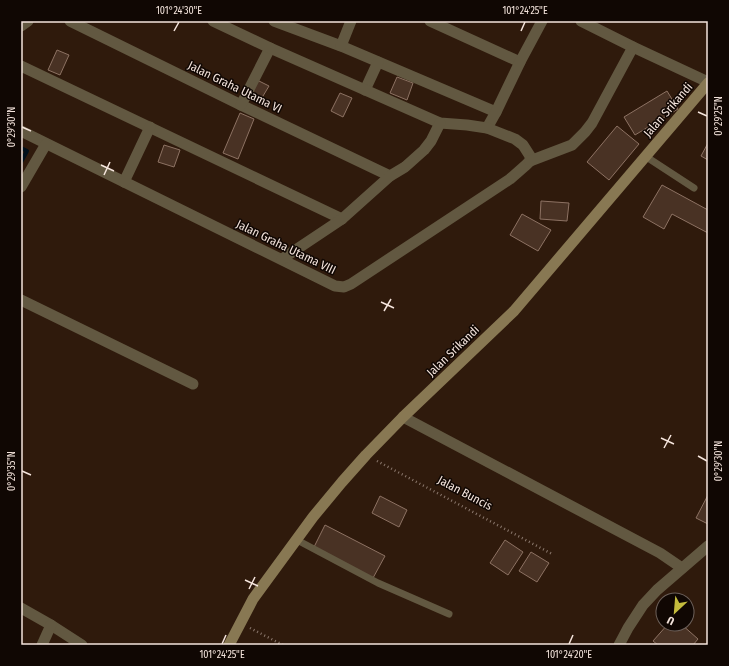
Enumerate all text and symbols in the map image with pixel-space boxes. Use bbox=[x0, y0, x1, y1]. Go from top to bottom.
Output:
text: 101°24'30"E bbox=[156, 5, 202, 17]
text: 101°24'25"E bbox=[502, 5, 548, 17]
street label: Jalan Graha Utama VI bbox=[186, 58, 284, 116]
street label: Jalan Srikandi bbox=[641, 80, 695, 140]
text: 0°29'25"N bbox=[713, 96, 725, 136]
text: 0°29'30"N bbox=[6, 107, 18, 147]
street label: Jalan Graha Utama VIII bbox=[234, 217, 338, 277]
street label: Jalan Srikandi bbox=[424, 323, 482, 379]
text: 0°29'30"N bbox=[713, 441, 725, 481]
text: 0°29'35"N bbox=[6, 451, 18, 491]
street label: Jalan Buncis bbox=[435, 473, 495, 513]
north arrow bbox=[655, 592, 695, 632]
text: U bbox=[665, 613, 677, 628]
text: 101°24'25"E bbox=[199, 649, 245, 661]
text: 101°24'20"E bbox=[546, 649, 592, 661]

